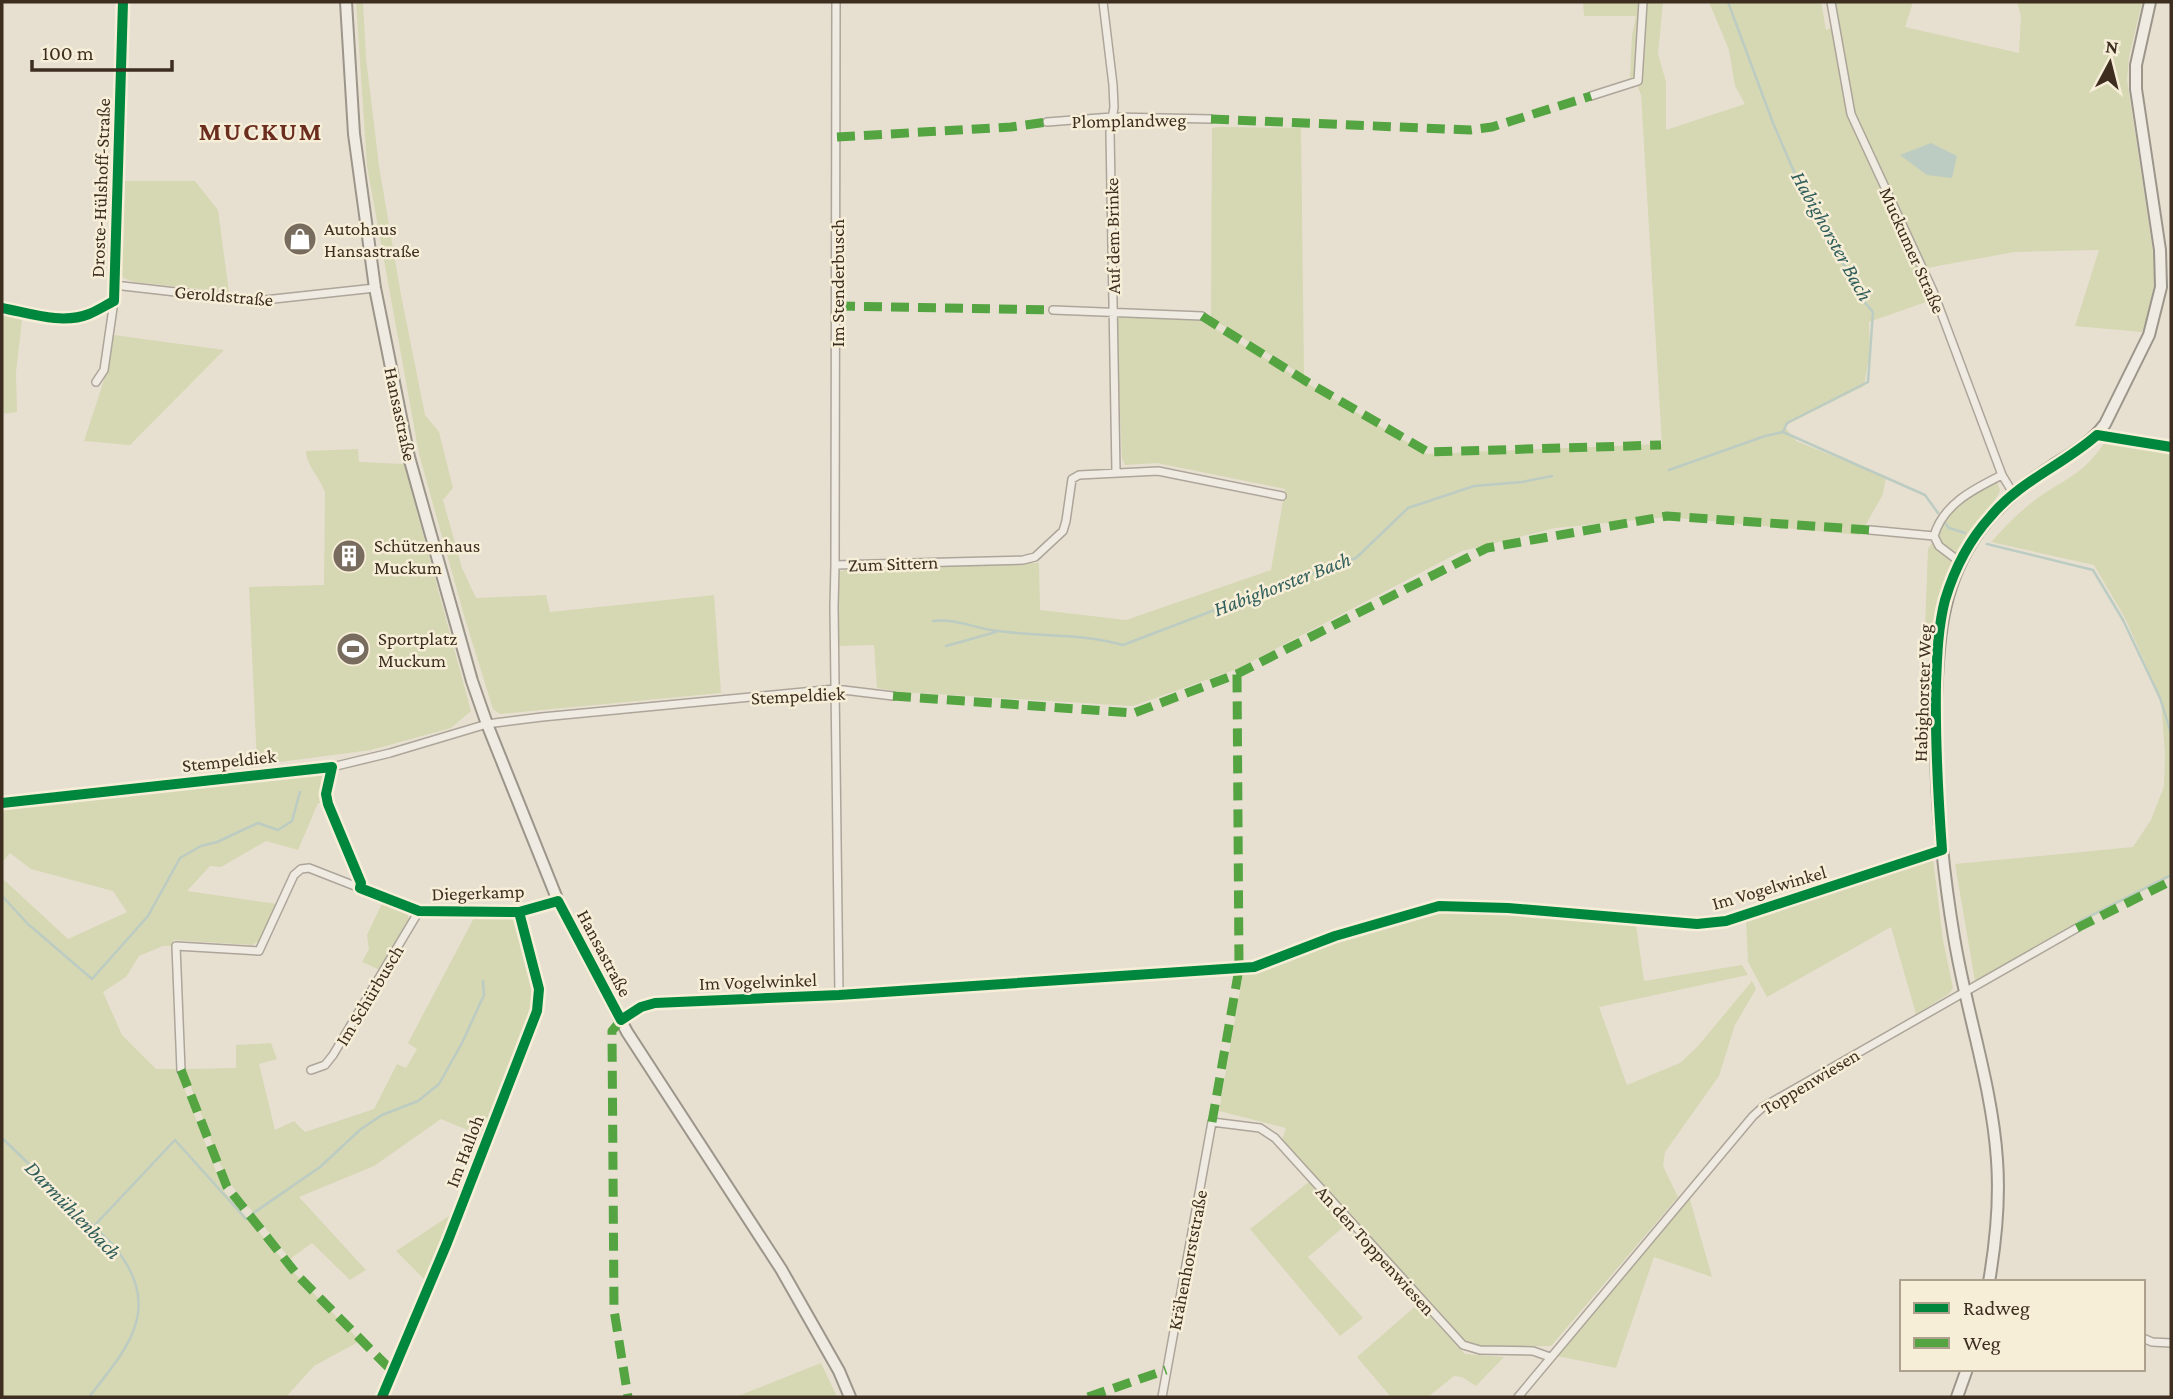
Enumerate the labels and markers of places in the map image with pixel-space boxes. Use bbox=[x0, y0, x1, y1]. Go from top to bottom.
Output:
place label: Autohaus Hansastraße bbox=[324, 218, 420, 261]
shop icon: Autohaus Hansastraße bbox=[281, 220, 319, 258]
place label: Schützenhaus Muckum bbox=[374, 535, 480, 578]
building icon: Schützenhaus Muckum bbox=[330, 537, 368, 575]
place label: Sportplatz Muckum bbox=[378, 628, 457, 671]
sports icon: Sportplatz Muckum bbox=[334, 630, 372, 668]

